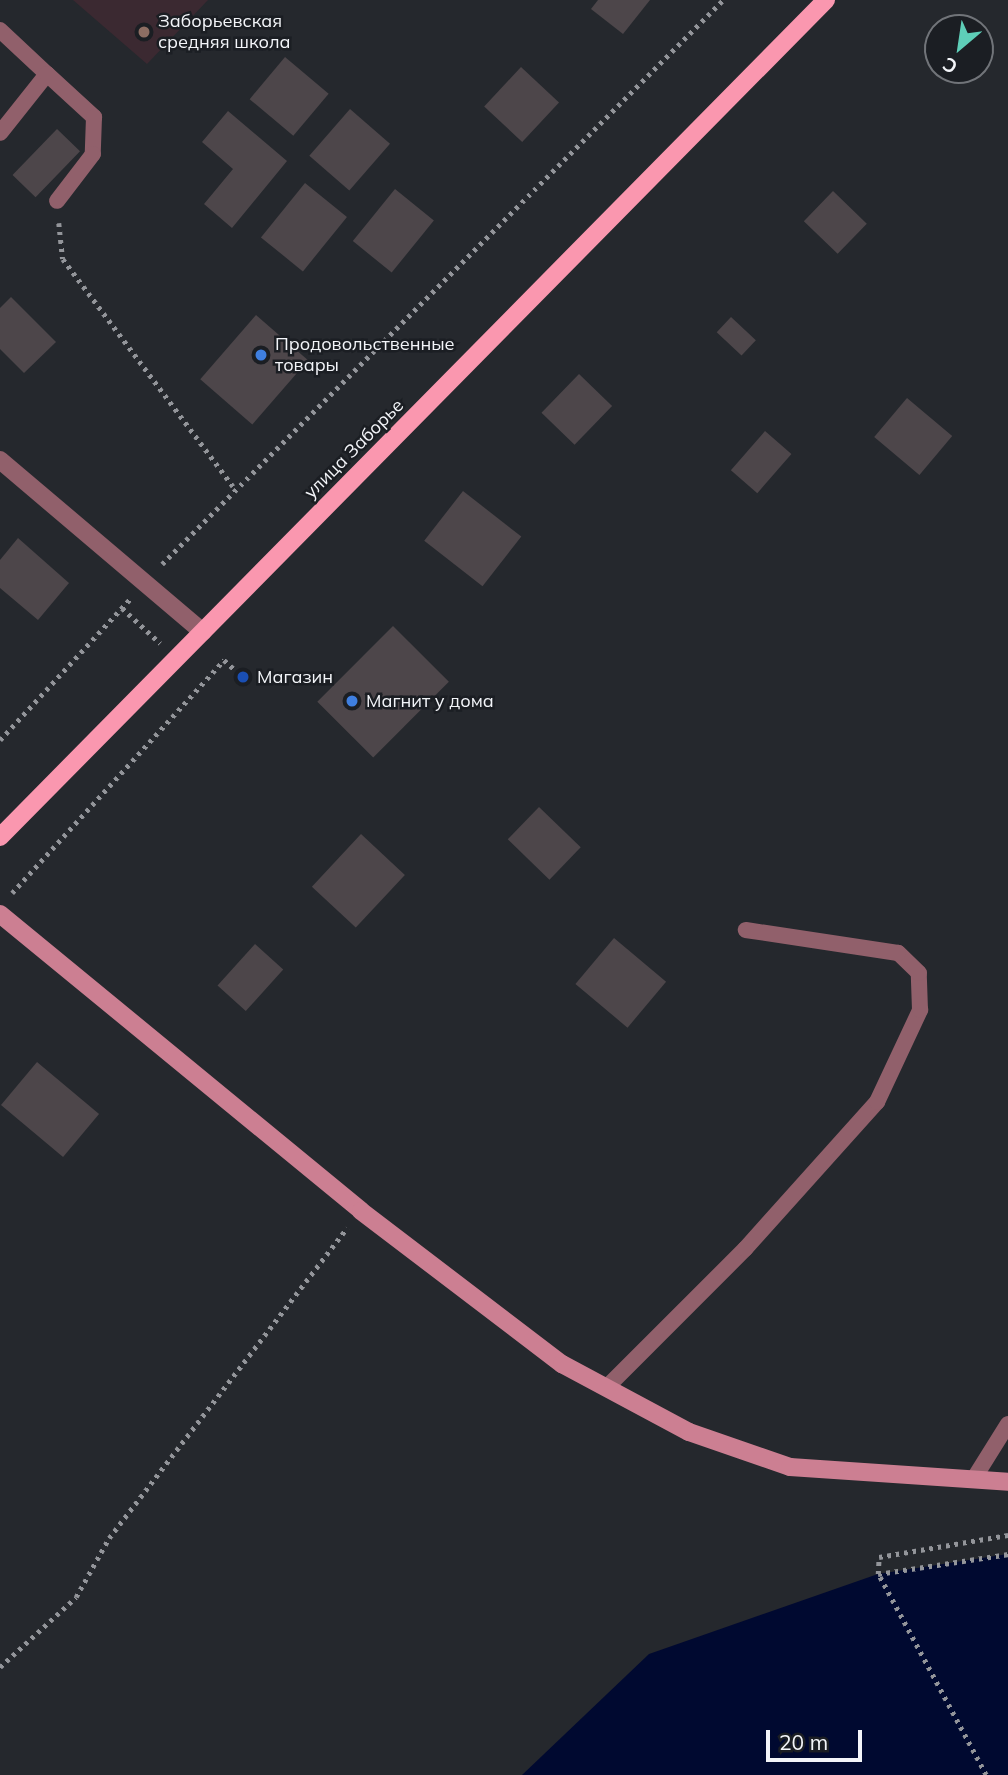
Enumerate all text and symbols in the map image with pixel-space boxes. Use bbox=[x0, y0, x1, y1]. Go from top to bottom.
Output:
place label: Заборьевская средняя школа bbox=[158, 11, 290, 54]
north arrow bbox=[924, 14, 994, 84]
marker: Заборьевская средняя школа bbox=[136, 24, 152, 40]
text: С bbox=[938, 52, 961, 79]
place label: Продовольственные товары bbox=[275, 334, 455, 376]
marker: Продовольственные товары bbox=[253, 347, 269, 363]
street label: улица Заборье bbox=[300, 395, 408, 503]
place label: Магазин bbox=[257, 666, 333, 688]
marker: Магазин bbox=[235, 669, 251, 685]
place label: Магнит у дома bbox=[366, 690, 494, 712]
marker: Магнит у дома bbox=[344, 693, 360, 709]
scale bar bbox=[770, 1716, 866, 1760]
text: 20 m bbox=[779, 1729, 828, 1755]

